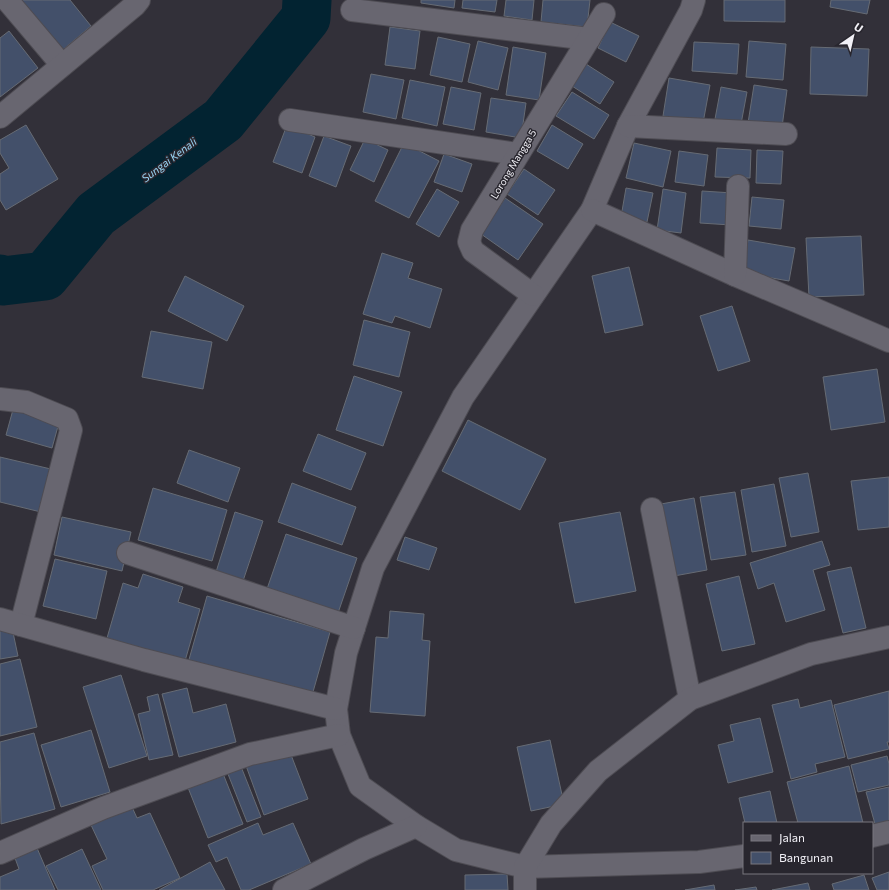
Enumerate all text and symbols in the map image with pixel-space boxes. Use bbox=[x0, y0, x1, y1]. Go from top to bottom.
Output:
north arrow bbox=[833, 16, 873, 56]
text: U bbox=[852, 20, 866, 35]
street label: Lorong Mangga 5 bbox=[488, 127, 539, 201]
water label: Sungai Kenali bbox=[139, 134, 200, 185]
legend bbox=[743, 822, 873, 874]
text: Jalan bbox=[779, 830, 805, 845]
text: Bangunan bbox=[779, 850, 833, 864]

